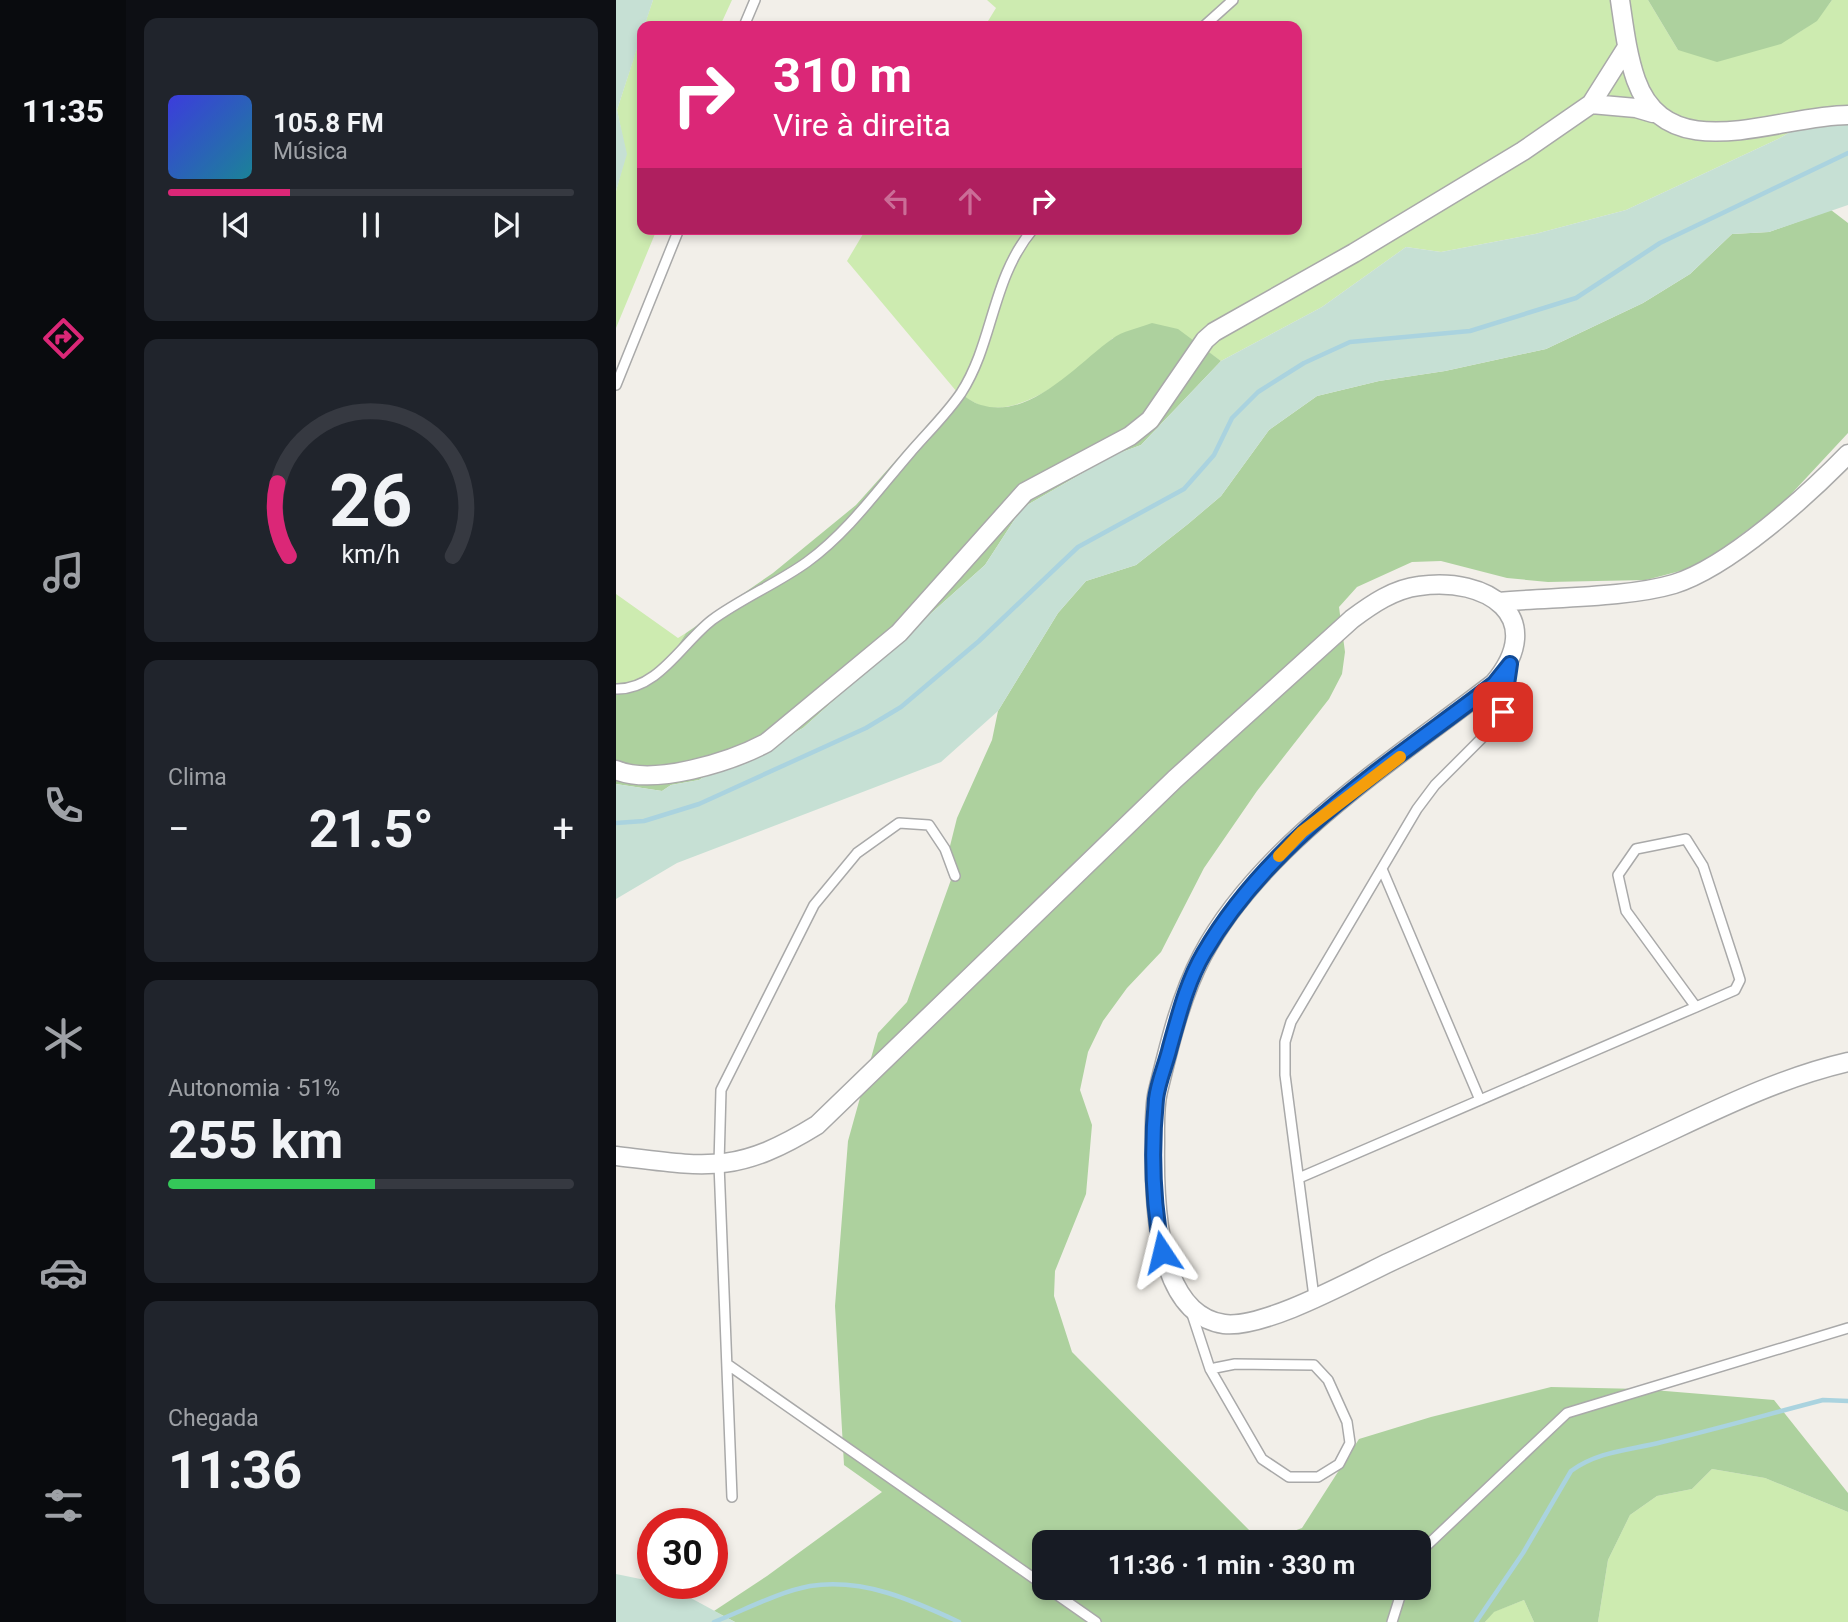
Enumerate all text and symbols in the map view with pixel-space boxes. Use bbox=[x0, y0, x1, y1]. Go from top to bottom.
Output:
text: 310 m bbox=[773, 47, 912, 104]
icon: right bbox=[658, 49, 749, 140]
text: 11:35 bbox=[22, 92, 104, 130]
text: Vire à direita bbox=[773, 106, 951, 144]
text: 105.8 FM bbox=[273, 108, 384, 138]
text: Música bbox=[273, 138, 348, 165]
icon: left bbox=[878, 182, 916, 220]
icon: ahead bbox=[951, 182, 989, 220]
icon: right bbox=[1024, 182, 1062, 220]
icon: previous bbox=[217, 206, 255, 244]
icon: pause bbox=[352, 206, 390, 244]
icon: next bbox=[487, 206, 525, 244]
icon: directions bbox=[39, 314, 88, 363]
text: 26 bbox=[329, 459, 413, 545]
text: km/h bbox=[342, 540, 400, 569]
icon: music bbox=[39, 548, 88, 597]
pin bbox=[1473, 682, 1533, 742]
icon: arrive bbox=[1484, 693, 1522, 731]
text: Clima bbox=[168, 764, 227, 791]
icon: phone bbox=[39, 781, 88, 830]
text: 21.5° bbox=[309, 799, 434, 860]
text: − bbox=[168, 807, 190, 851]
text: + bbox=[552, 807, 574, 851]
icon: climate bbox=[39, 1014, 88, 1063]
text: Autonomia · 51% bbox=[168, 1075, 340, 1102]
text: 255 km bbox=[168, 1110, 343, 1171]
position arrow bbox=[1125, 1215, 1199, 1289]
icon: car bbox=[39, 1248, 88, 1297]
text: Chegada bbox=[168, 1405, 259, 1432]
text: 11:36 bbox=[168, 1440, 302, 1501]
icon: filters bbox=[39, 1481, 88, 1530]
speed limit sign: 30 bbox=[637, 1508, 728, 1599]
text: 11:36 · 1 min · 330 m bbox=[1108, 1550, 1355, 1580]

